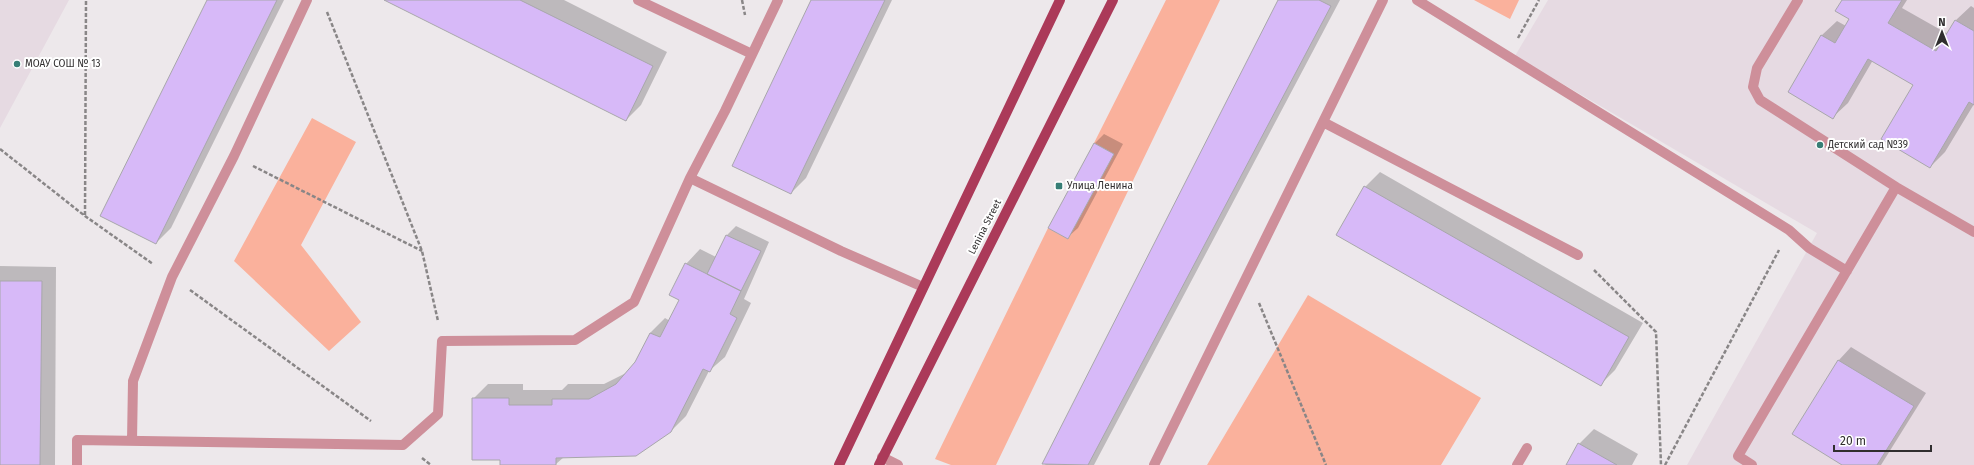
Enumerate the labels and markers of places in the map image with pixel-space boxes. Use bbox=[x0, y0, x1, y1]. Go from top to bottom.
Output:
place label: МОАУ СОШ № 13 bbox=[25, 58, 101, 70]
marker: МОАУ СОШ № 13 bbox=[12, 59, 22, 69]
place label: Детский сад №39 bbox=[1827, 139, 1908, 151]
marker: Детский сад №39 bbox=[1815, 140, 1825, 150]
place label: Улица Ленина bbox=[1067, 180, 1133, 192]
marker: Улица Ленина bbox=[1054, 181, 1064, 191]

